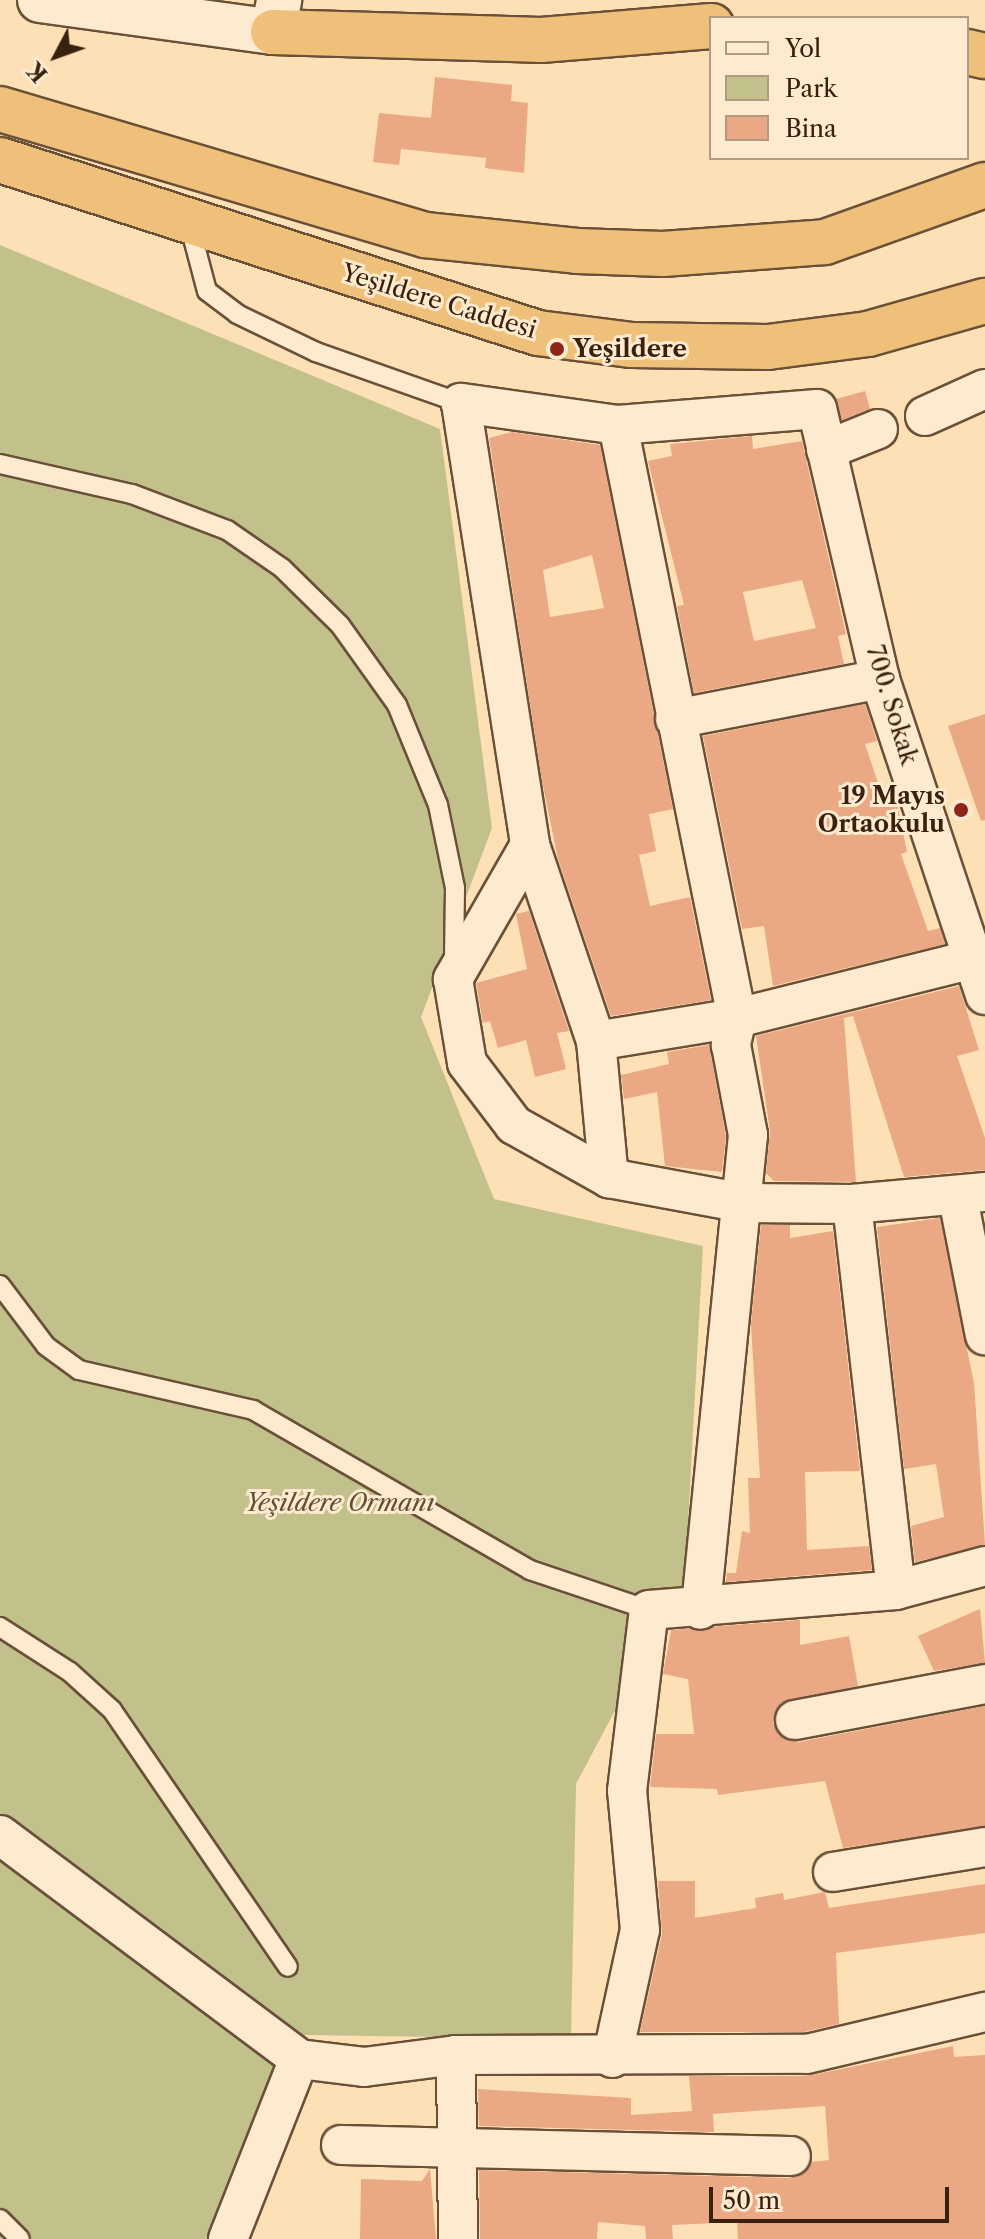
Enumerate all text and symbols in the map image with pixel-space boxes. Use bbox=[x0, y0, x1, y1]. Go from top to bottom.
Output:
north arrow bbox=[16, 16, 96, 96]
legend bbox=[709, 16, 969, 160]
text: Yol bbox=[785, 34, 821, 63]
text: K bbox=[22, 57, 53, 88]
text: Park bbox=[785, 74, 837, 103]
text: Bina bbox=[785, 114, 837, 143]
street label: Yeşildere Caddesi bbox=[338, 258, 540, 344]
place label: Yeşildere bbox=[573, 335, 687, 363]
marker: Yeşildere bbox=[548, 340, 566, 358]
street label: 700. Sokak bbox=[860, 642, 924, 768]
place label: 19 Mayıs Ortaokulu bbox=[818, 782, 945, 838]
marker: 19 Mayıs Ortaokulu bbox=[952, 801, 970, 819]
park label: Yeşildere Ormanı bbox=[245, 1489, 435, 1517]
scale bar bbox=[713, 2171, 953, 2221]
text: 50 m bbox=[723, 2186, 780, 2215]

